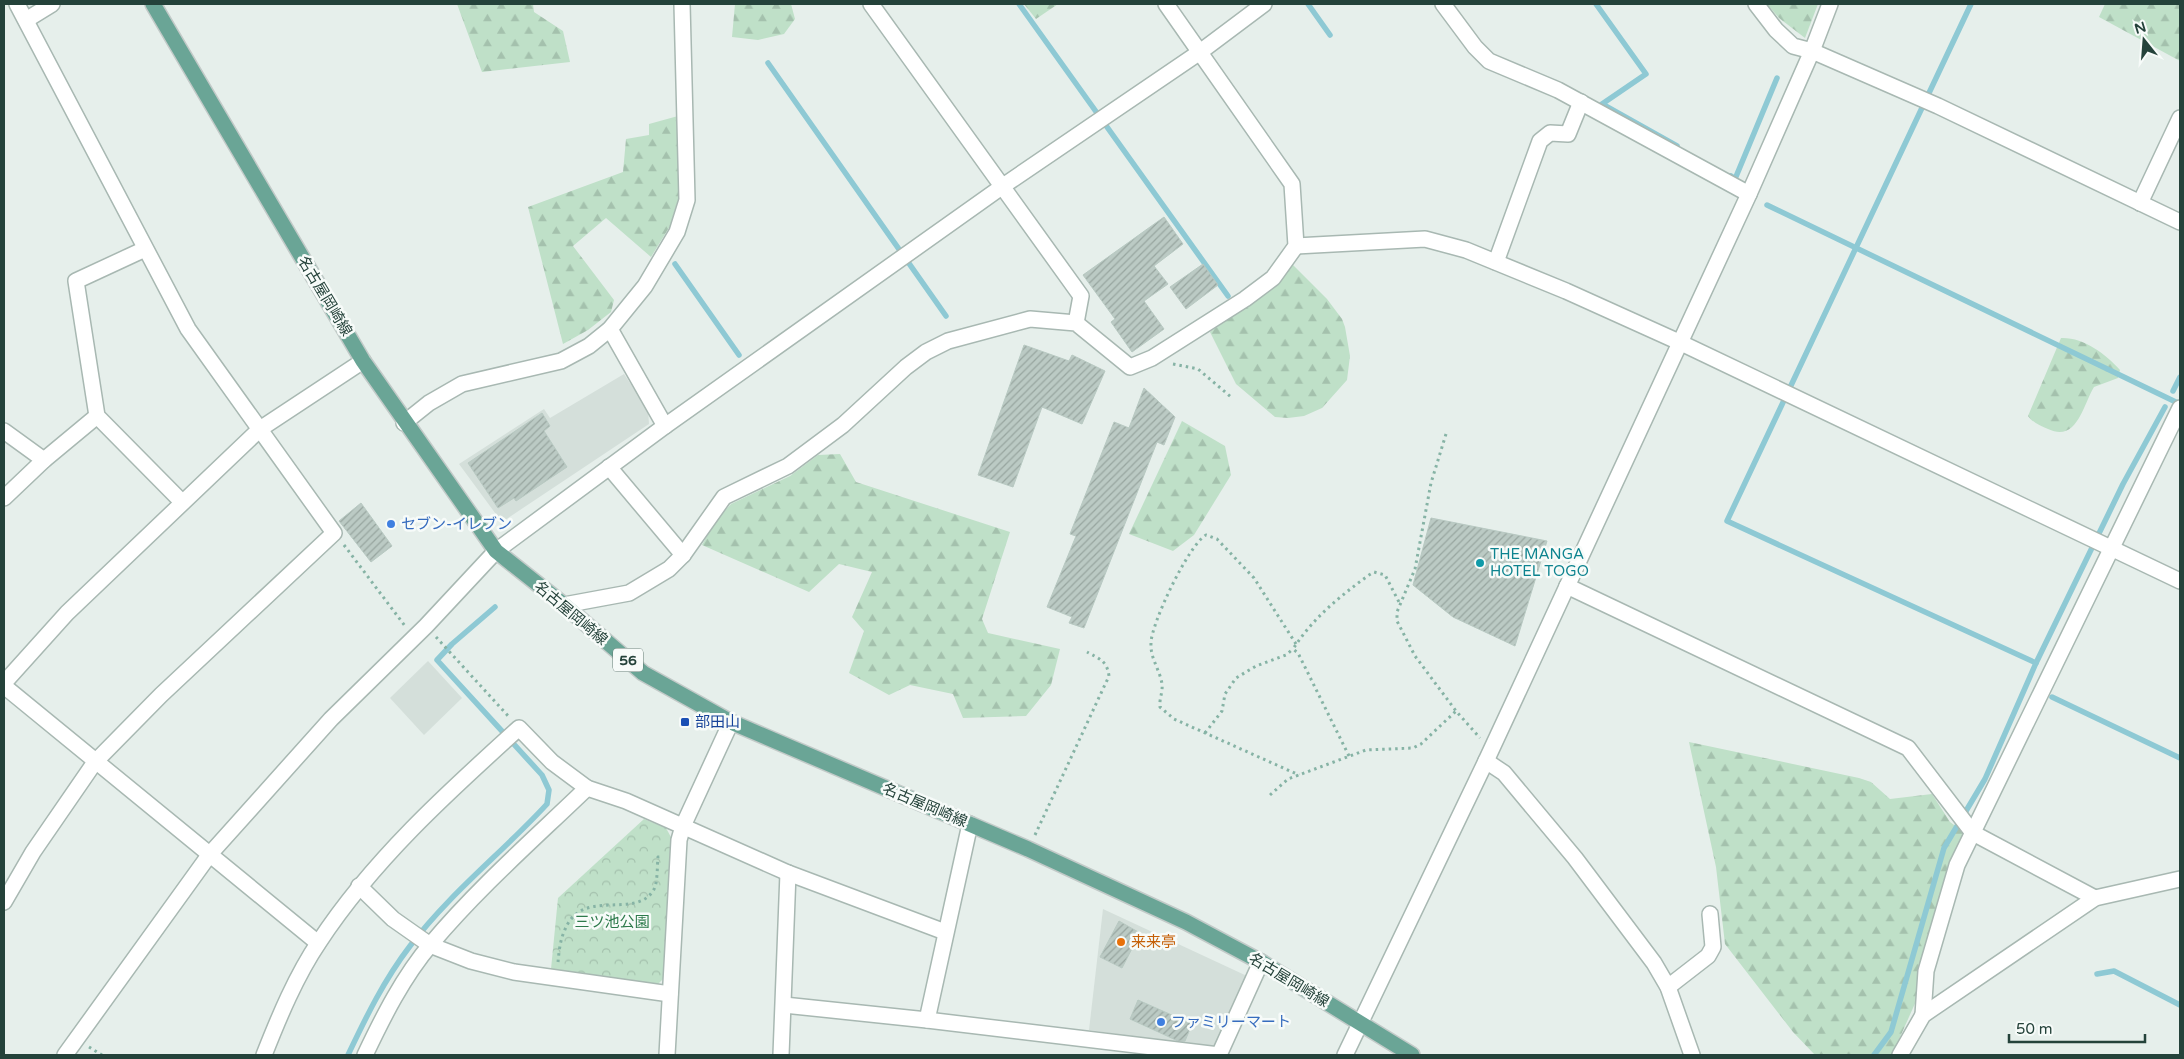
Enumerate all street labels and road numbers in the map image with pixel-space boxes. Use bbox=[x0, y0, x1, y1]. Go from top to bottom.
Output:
street label: 名古屋岡崎線 bbox=[294, 253, 356, 339]
street label: 名古屋岡崎線 bbox=[531, 577, 611, 649]
road number: 56 bbox=[613, 648, 643, 672]
street label: 名古屋岡崎線 bbox=[880, 779, 970, 831]
street label: 名古屋岡崎線 bbox=[1246, 949, 1332, 1011]

